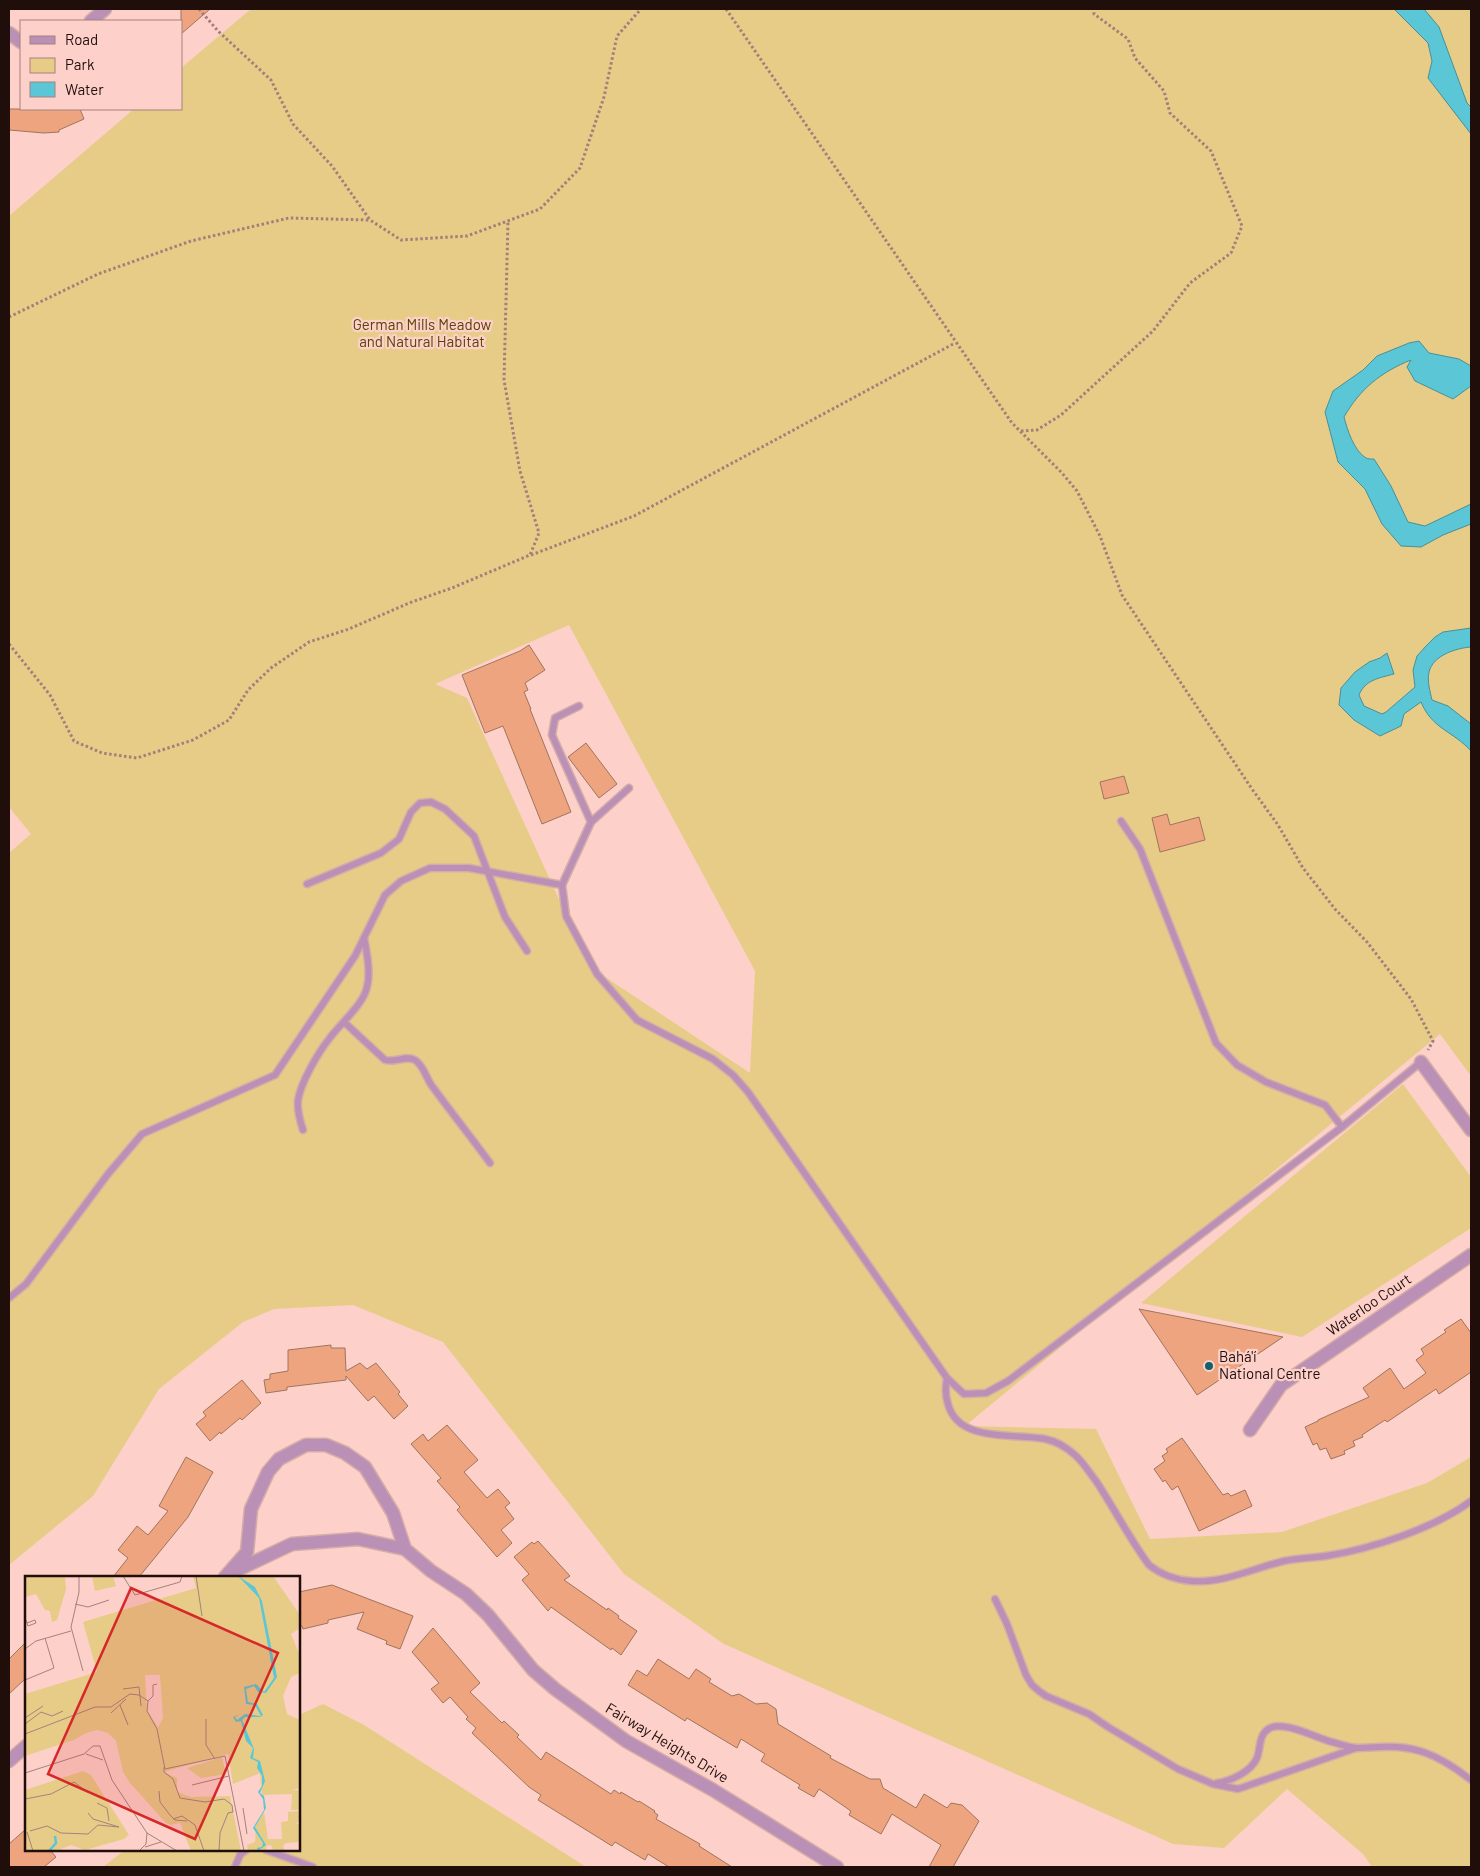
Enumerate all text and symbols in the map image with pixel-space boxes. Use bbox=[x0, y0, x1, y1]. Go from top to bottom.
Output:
legend bbox=[20, 20, 182, 110]
text: Road bbox=[65, 30, 98, 48]
text: Park bbox=[65, 55, 95, 73]
text: Water bbox=[65, 80, 104, 98]
park label: German Mills Meadow and Natural Habitat bbox=[353, 315, 492, 350]
street label: Waterloo Court bbox=[1323, 1269, 1414, 1339]
place label: Bahá'í National Centre bbox=[1219, 1347, 1320, 1382]
marker: Bahá'í National Centre bbox=[1203, 1360, 1215, 1372]
inset map bbox=[25, 1576, 300, 1851]
street label: Fairway Heights Drive bbox=[603, 1698, 732, 1786]

